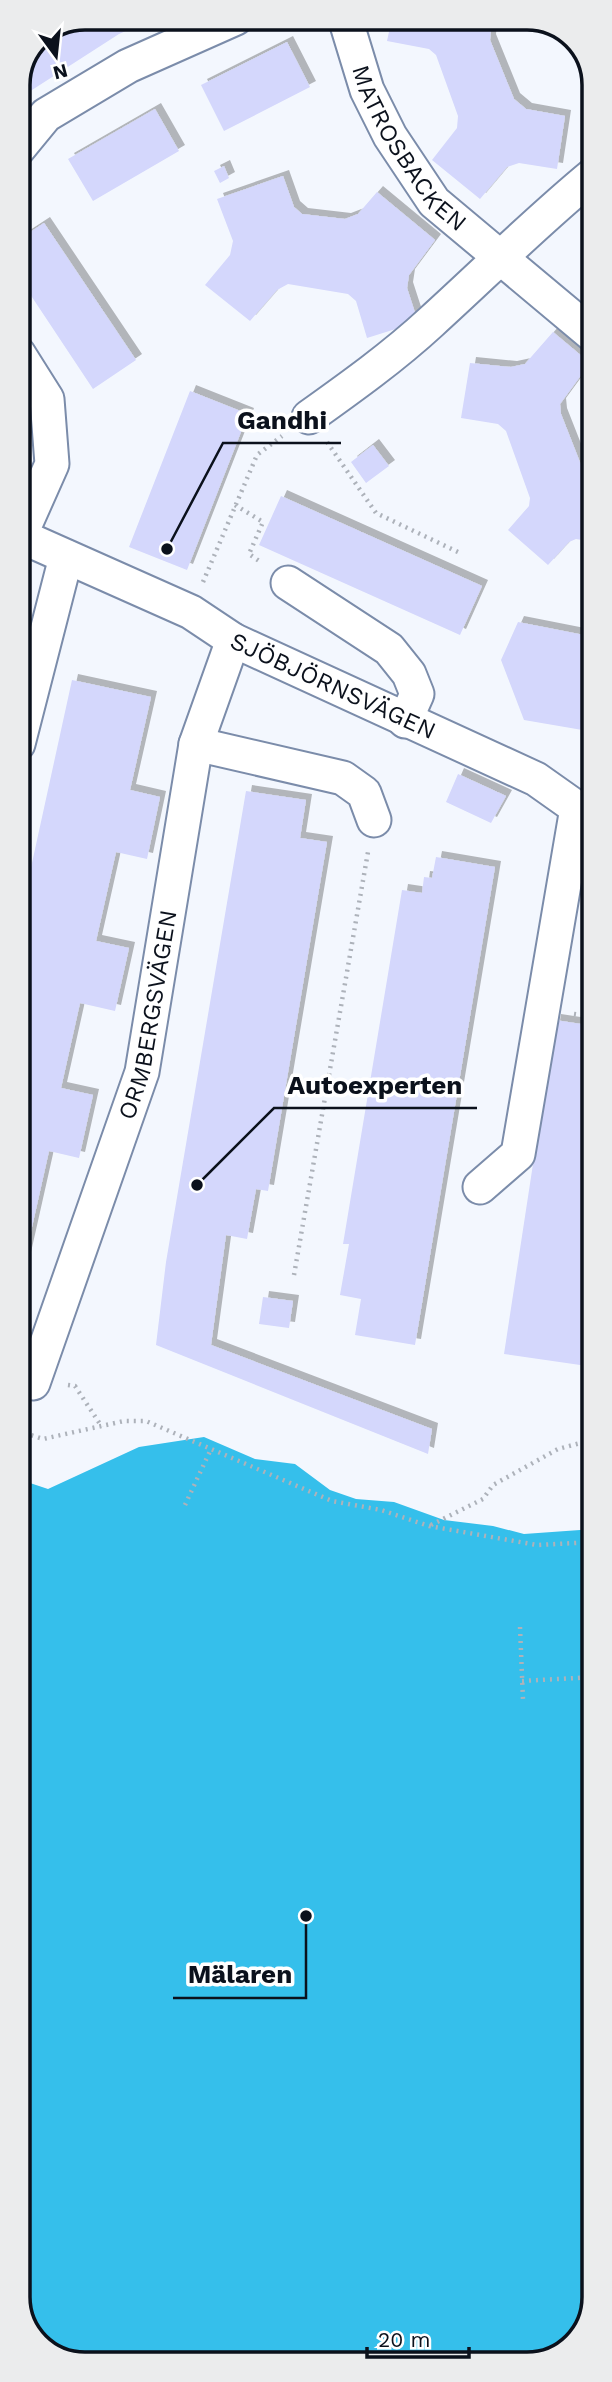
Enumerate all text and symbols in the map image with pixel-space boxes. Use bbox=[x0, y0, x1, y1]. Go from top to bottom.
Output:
north arrow bbox=[21, 21, 91, 91]
text: N bbox=[50, 59, 70, 85]
street label: MATROSBACKEN bbox=[346, 62, 472, 237]
callout: Gandhi bbox=[223, 396, 341, 443]
text: Gandhi bbox=[237, 405, 327, 435]
street label: SJÖBJÖRNSVÄGEN bbox=[226, 627, 440, 745]
street label: ORMBERGSVÄGEN bbox=[112, 908, 182, 1123]
callout: Autoexperten bbox=[274, 1061, 477, 1108]
text: Autoexperten bbox=[288, 1070, 463, 1100]
callout: Mälaren bbox=[173, 1951, 306, 1998]
text: Mälaren bbox=[188, 1959, 292, 1989]
scale bar bbox=[367, 2316, 468, 2360]
text: 20 m bbox=[378, 2327, 430, 2352]

